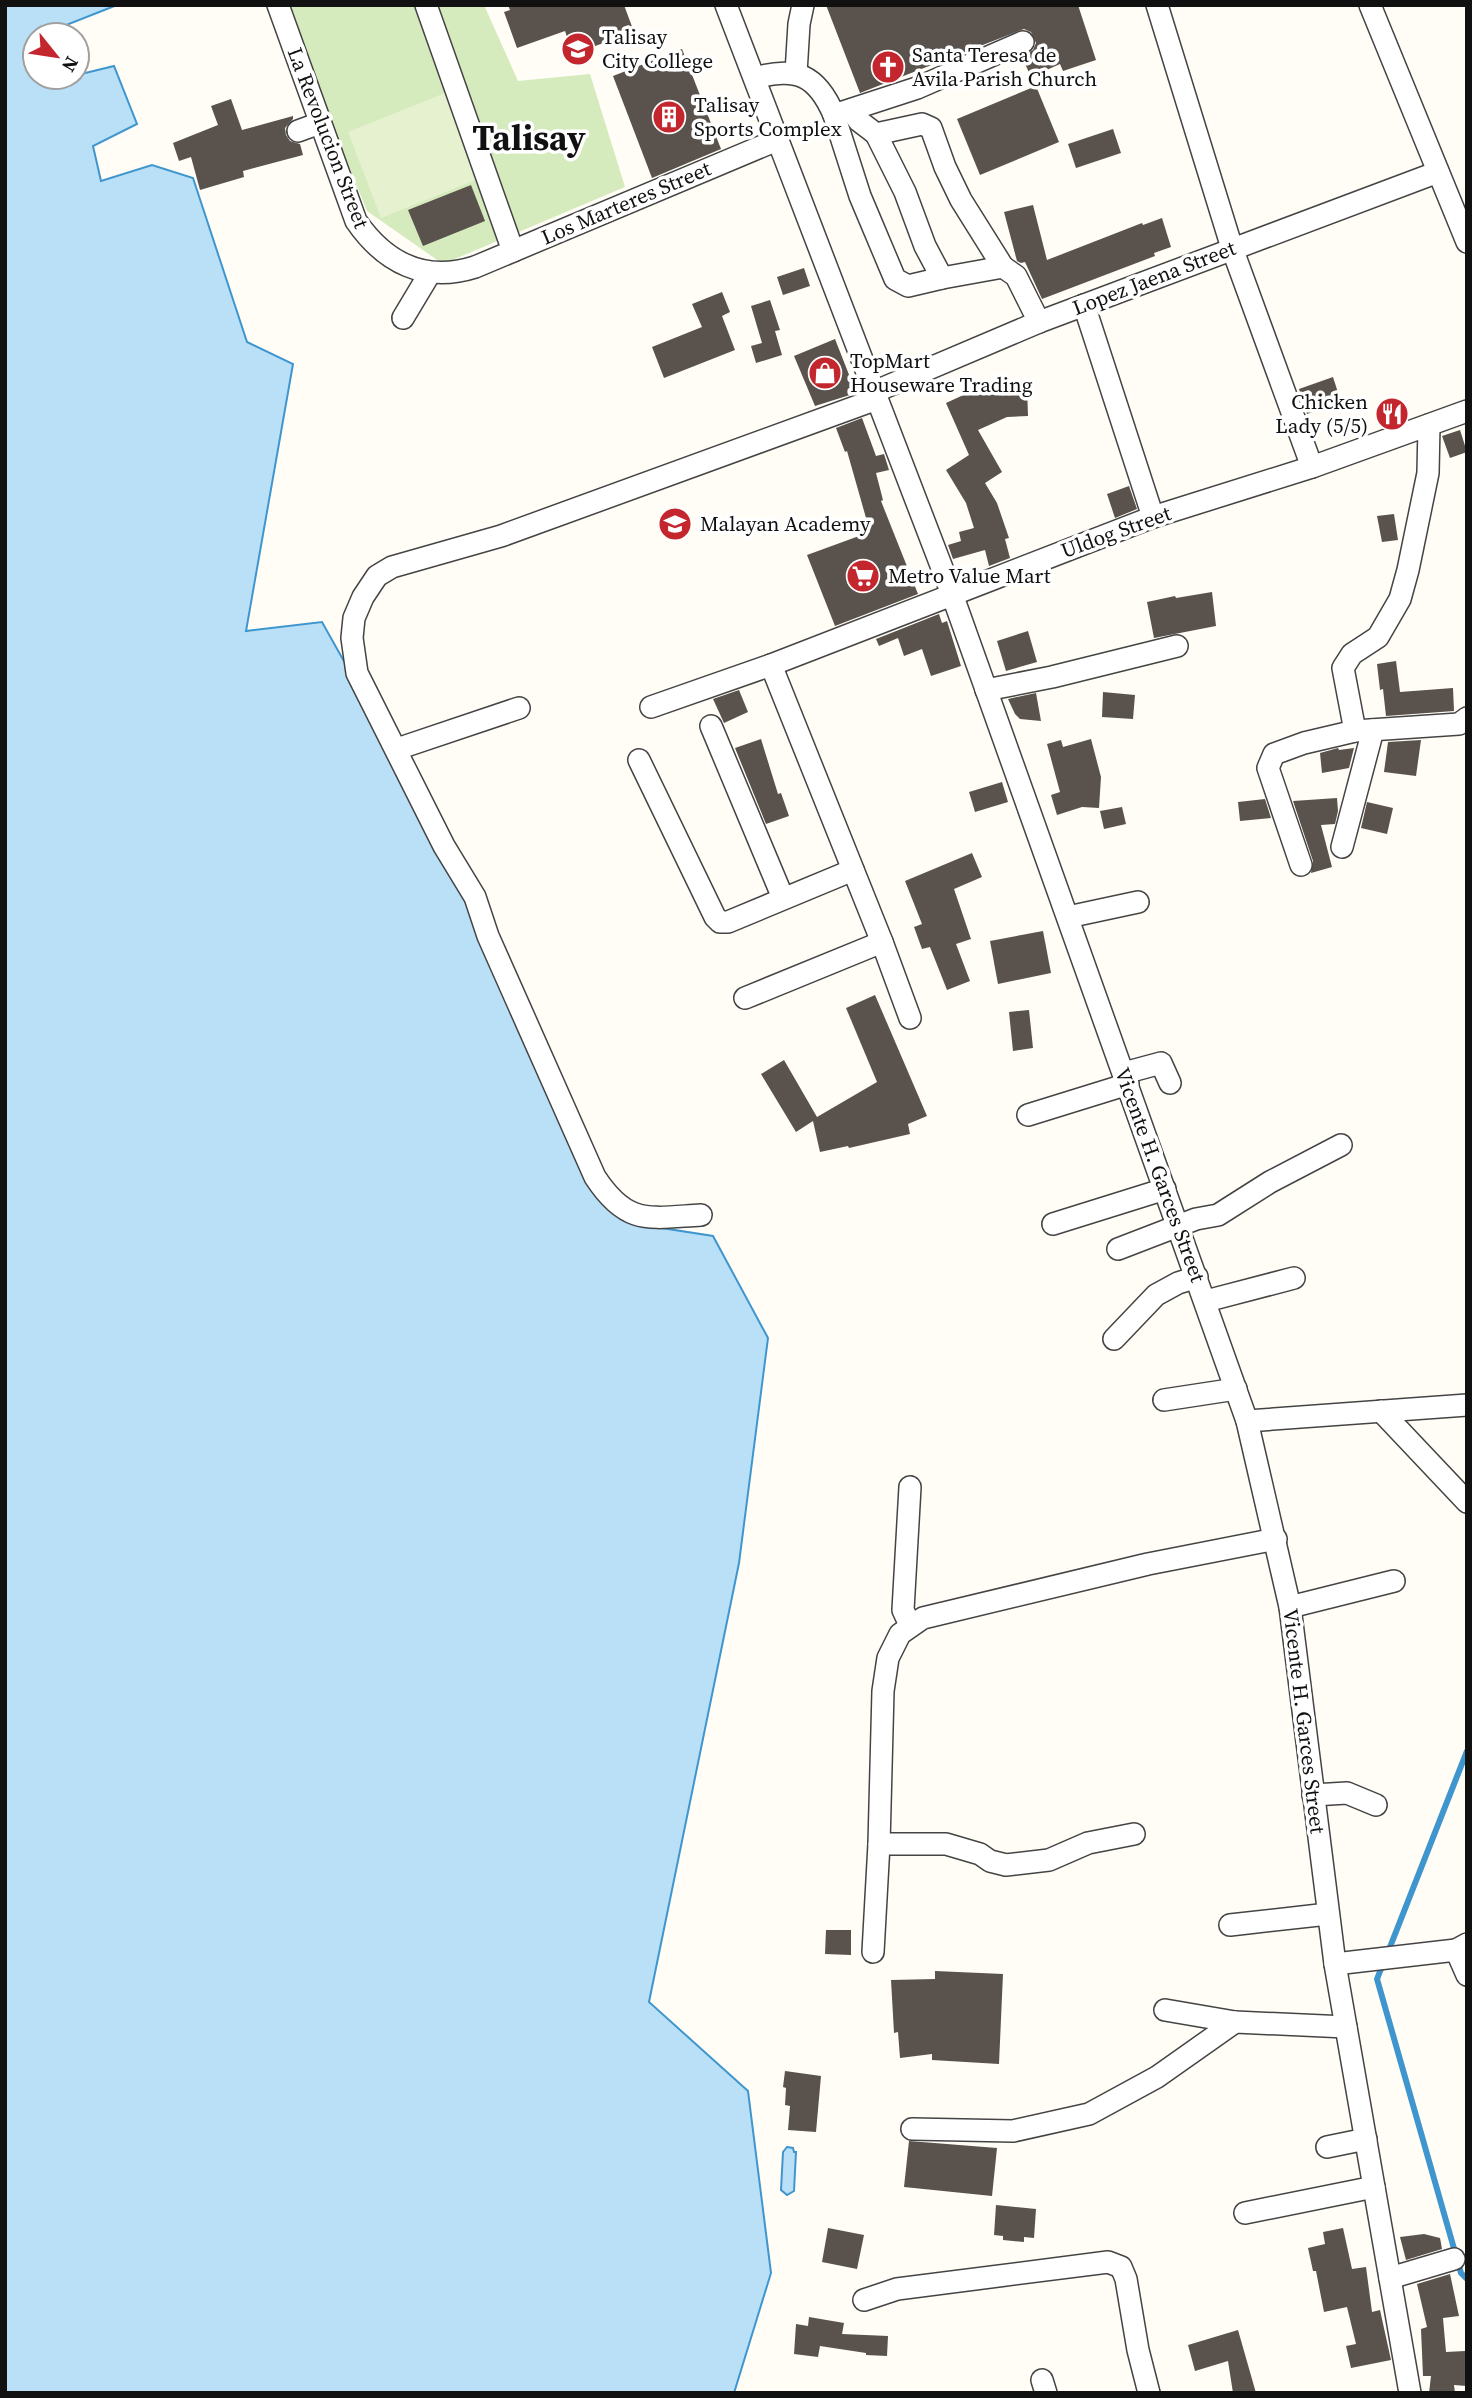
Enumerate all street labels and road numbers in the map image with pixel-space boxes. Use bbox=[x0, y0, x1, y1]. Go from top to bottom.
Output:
street label: La Revolucion Street bbox=[281, 43, 376, 233]
street label: Los Marteres Street bbox=[537, 154, 715, 251]
street label: Lopez Jaena Street bbox=[1068, 233, 1240, 322]
street label: Uldog Street bbox=[1057, 498, 1175, 565]
street label: Vicente H. Garces Street bbox=[1108, 1064, 1213, 1286]
street label: Vicente H. Garces Street bbox=[1276, 1607, 1333, 1835]

